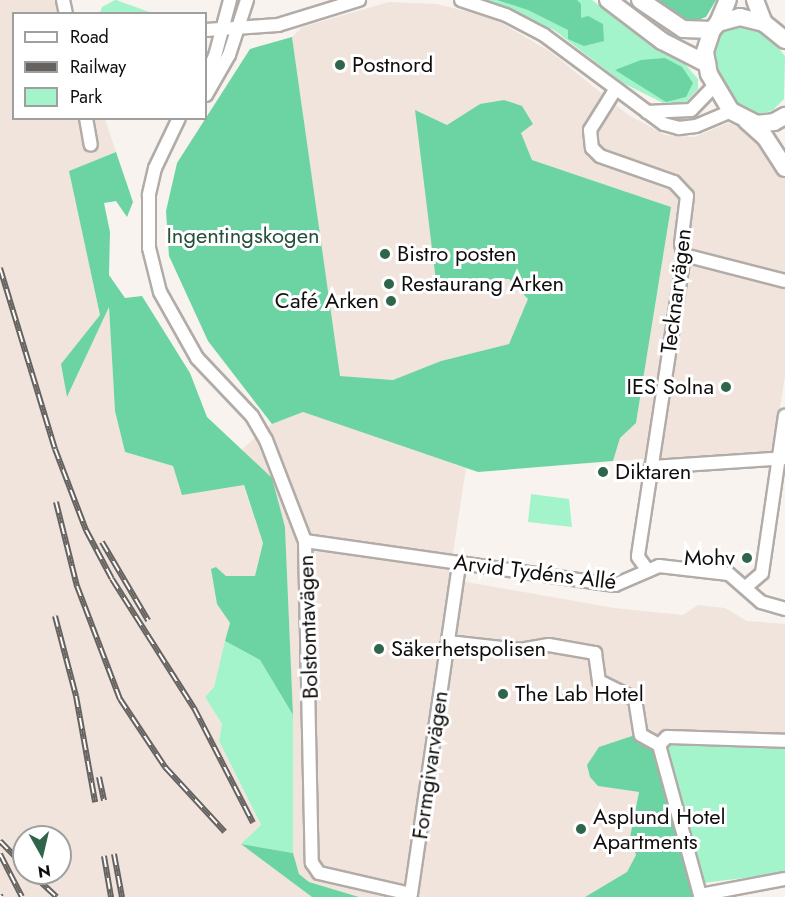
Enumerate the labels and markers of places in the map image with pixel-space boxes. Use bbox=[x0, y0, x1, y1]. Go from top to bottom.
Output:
place label: Postnord bbox=[352, 52, 433, 78]
marker: Postnord bbox=[333, 58, 347, 72]
place label: Bistro posten bbox=[397, 241, 517, 267]
marker: Bistro posten bbox=[378, 247, 392, 261]
place label: Restaurang Arken bbox=[401, 271, 564, 297]
marker: Restaurang Arken bbox=[382, 277, 396, 291]
place label: Café Arken bbox=[275, 288, 379, 314]
marker: Café Arken bbox=[384, 294, 398, 308]
place label: IES Solna bbox=[627, 374, 714, 400]
marker: IES Solna bbox=[719, 380, 733, 394]
place label: Diktaren bbox=[615, 459, 691, 485]
marker: Diktaren bbox=[596, 465, 610, 479]
place label: Mohv bbox=[684, 545, 735, 571]
marker: Mohv bbox=[740, 551, 754, 565]
place label: Säkerhetspolisen bbox=[391, 636, 546, 662]
marker: Säkerhetspolisen bbox=[372, 642, 386, 656]
place label: The Lab Hotel bbox=[515, 681, 644, 707]
marker: The Lab Hotel bbox=[496, 687, 510, 701]
place label: Asplund Hotel Apartments bbox=[593, 803, 726, 854]
marker: Asplund Hotel Apartments bbox=[574, 822, 588, 836]

